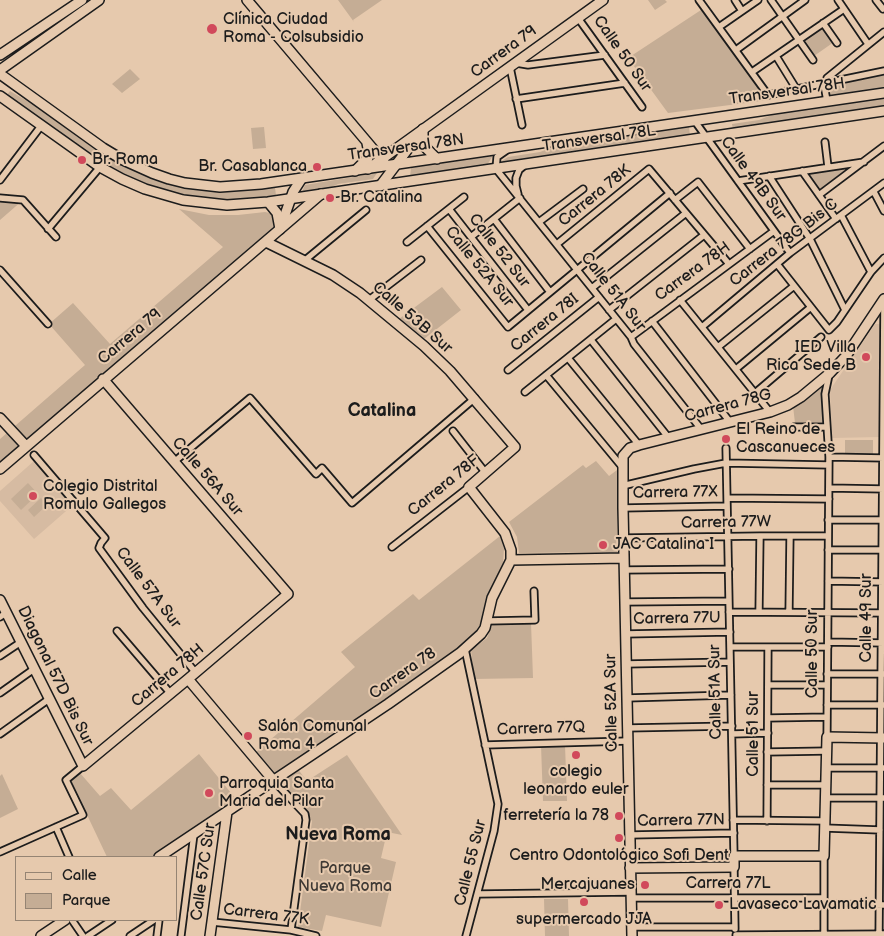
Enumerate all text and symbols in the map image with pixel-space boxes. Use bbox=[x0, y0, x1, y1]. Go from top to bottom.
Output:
place label: Clínica Ciudad Roma - Colsubsidio bbox=[223, 10, 364, 48]
street label: Calle 50 Sur bbox=[589, 12, 655, 96]
marker: Clínica Ciudad Roma - Colsubsidio bbox=[205, 22, 219, 36]
street label: Carrera 79 bbox=[467, 22, 541, 82]
street label: Transversal 78H bbox=[728, 74, 846, 110]
street label: Transversal 78L bbox=[541, 122, 657, 156]
street label: Transversal 78N bbox=[347, 130, 465, 166]
street label: Calle 49B Sur bbox=[716, 133, 790, 225]
place label: Br. Roma bbox=[92, 150, 158, 170]
marker: Br. Roma bbox=[76, 154, 88, 166]
place label: Br. Casablanca bbox=[198, 157, 307, 177]
marker: Br. Casablanca bbox=[311, 161, 323, 173]
street label: Carrera 78K bbox=[555, 161, 635, 231]
place label: Br. Catalina bbox=[340, 188, 423, 208]
marker: Br. Catalina bbox=[324, 192, 336, 204]
street label: Carrera 78G Bis C bbox=[726, 195, 842, 291]
street label: Calle 52 Sur bbox=[464, 210, 534, 292]
street label: Calle 52A Sur bbox=[441, 223, 517, 311]
street label: Carrera 78H bbox=[651, 238, 735, 306]
street label: Calle 51A Sur bbox=[576, 249, 650, 335]
street label: Calle 53B Sur bbox=[368, 278, 456, 358]
street label: Carrera 78I bbox=[507, 290, 583, 356]
street label: Carrera 79 bbox=[94, 305, 166, 369]
place label: IED Villa Rica Sede B bbox=[766, 338, 856, 376]
marker: IED Villa Rica Sede B bbox=[860, 351, 872, 363]
street label: Carrera 78G bbox=[682, 385, 774, 427]
district label: Catalina bbox=[348, 400, 416, 422]
place label: El Reino de Cascanueces bbox=[736, 420, 835, 458]
street label: Calle 56A Sur bbox=[167, 433, 247, 521]
marker: El Reino de Cascanueces bbox=[720, 433, 732, 445]
street label: Carrera 78F bbox=[404, 451, 484, 521]
place label: Colegio Distrital Romulo Gallegos bbox=[43, 477, 166, 515]
street label: Carrera 77X bbox=[632, 483, 718, 503]
marker: Colegio Distrital Romulo Gallegos bbox=[27, 490, 39, 502]
street label: Carrera 77W bbox=[681, 513, 771, 533]
place label: JAC Catalina I bbox=[613, 535, 714, 555]
marker: JAC Catalina I bbox=[597, 539, 609, 551]
street label: Calle 57A Sur bbox=[111, 544, 185, 632]
street label: Calle 49 Sur bbox=[857, 574, 877, 662]
street label: Diagonal 57D Bis Sur bbox=[13, 603, 97, 749]
street label: Carrera 77U bbox=[633, 609, 721, 629]
street label: Calle 50 Sur bbox=[803, 610, 823, 698]
street label: Carrera 78H bbox=[128, 640, 208, 712]
street label: Carrera 78 bbox=[366, 644, 440, 704]
street label: Calle 51A Sur bbox=[706, 644, 726, 740]
street label: Calle 52A Sur bbox=[602, 654, 622, 752]
street label: Calle 51 Sur bbox=[744, 691, 764, 777]
place label: Salón Comunal Roma 4 bbox=[258, 717, 367, 755]
street label: Carrera 77Q bbox=[497, 718, 585, 740]
marker: Salón Comunal Roma 4 bbox=[242, 730, 254, 742]
marker: colegio leonardo euler bbox=[570, 749, 582, 761]
place label: colegio leonardo euler bbox=[523, 762, 629, 800]
place label: Parroquia Santa Maria del Pilar bbox=[219, 774, 334, 812]
marker: Parroquia Santa Maria del Pilar bbox=[203, 787, 215, 799]
place label: ferretería la 78 bbox=[504, 806, 609, 826]
marker: ferretería la 78 bbox=[613, 810, 625, 822]
street label: Carrera 77N bbox=[637, 811, 725, 831]
street label: Calle 55 Sur bbox=[451, 818, 491, 908]
street label: Calle 57C Sur bbox=[188, 822, 220, 922]
district label: Nueva Roma bbox=[285, 824, 391, 846]
marker: Centro Odontológico Sofi Dent bbox=[613, 832, 625, 844]
place label: Centro Odontológico Sofi Dent bbox=[509, 846, 729, 866]
legend bbox=[15, 856, 178, 921]
park label: Parque Nueva Roma bbox=[298, 859, 392, 897]
text: Calle bbox=[62, 866, 97, 885]
street label: Carrera 77L bbox=[686, 874, 770, 894]
place label: Mercajuanes bbox=[540, 875, 635, 895]
marker: Mercajuanes bbox=[639, 879, 651, 891]
text: Parque bbox=[62, 891, 110, 910]
place label: Lavaseco Lavamatic bbox=[729, 895, 876, 915]
marker: supermercado JJA bbox=[578, 896, 590, 908]
marker: Lavaseco Lavamatic bbox=[713, 899, 725, 911]
street label: Carrera 77K bbox=[222, 900, 310, 930]
place label: supermercado JJA bbox=[516, 910, 652, 930]

